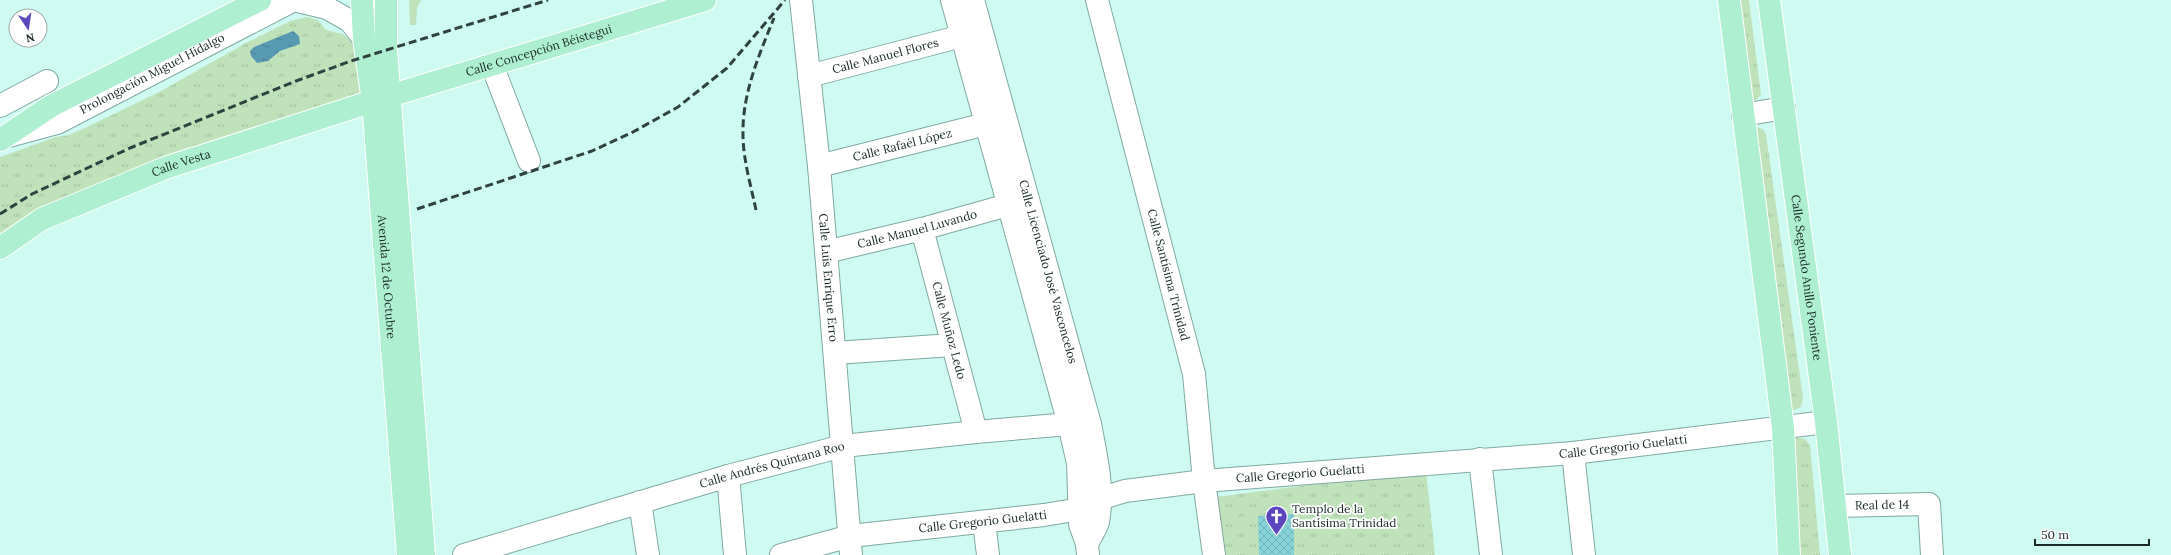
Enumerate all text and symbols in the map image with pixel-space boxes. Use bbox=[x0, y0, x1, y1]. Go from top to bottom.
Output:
north arrow bbox=[8, 8, 48, 48]
street label: Calle Concepción Béistegui bbox=[464, 21, 614, 79]
street label: Prolongación Miguel Hidalgo bbox=[77, 29, 227, 117]
text: N bbox=[24, 30, 36, 46]
street label: Calle Manuel Flores bbox=[830, 34, 941, 77]
street label: Calle Rafaél López bbox=[851, 125, 953, 164]
street label: Calle Vesta bbox=[149, 146, 212, 180]
street label: Calle Licenciado José Vasconcelos bbox=[1016, 178, 1081, 366]
street label: Calle Segundo Anillo Poniente bbox=[1788, 194, 1826, 362]
street label: Calle Manuel Luvando bbox=[856, 206, 979, 251]
street label: Calle Santísima Trinidad bbox=[1145, 207, 1193, 342]
street label: Avenida 12 de Octubre bbox=[375, 213, 399, 340]
street label: Calle Luis Enrique Erro bbox=[816, 213, 841, 342]
street label: Calle Muñoz Ledo bbox=[929, 280, 970, 381]
street label: Calle Gregorio Guelatti bbox=[1558, 431, 1688, 461]
street label: Calle Andrés Quintana Roo bbox=[698, 438, 846, 491]
street label: Calle Gregorio Guelatti bbox=[1235, 461, 1365, 486]
street label: Real de 14 bbox=[1855, 496, 1910, 513]
place label: Templo de la Santísima Trinidad bbox=[1292, 501, 1396, 530]
church icon: Templo de la Santísima Trinidad bbox=[1263, 503, 1289, 536]
street label: Calle Gregorio Guelatti bbox=[918, 507, 1048, 536]
scale bar bbox=[2035, 521, 2149, 547]
text: 50 m bbox=[2041, 527, 2069, 542]

